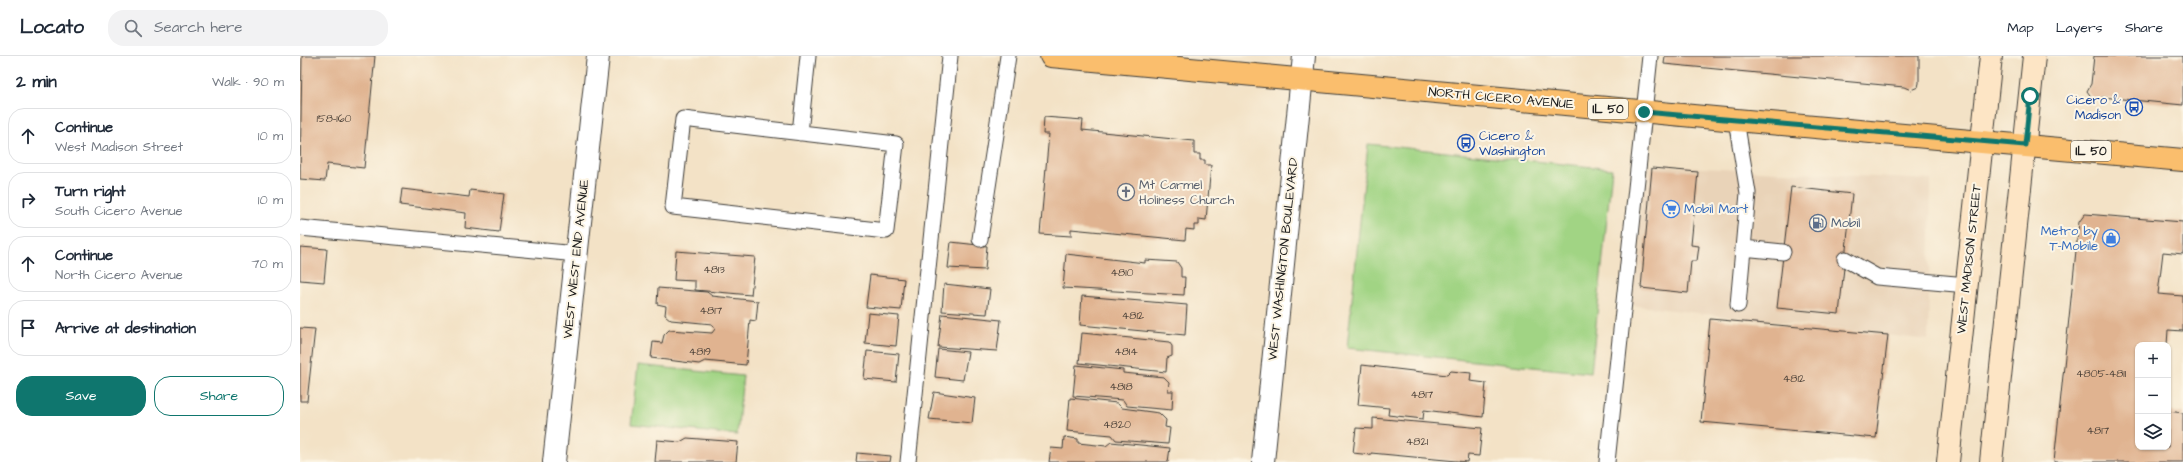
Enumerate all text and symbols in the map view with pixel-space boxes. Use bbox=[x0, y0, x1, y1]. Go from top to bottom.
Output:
search box bbox=[108, 10, 388, 46]
text: Locato bbox=[20, 14, 84, 41]
icon: search bbox=[122, 17, 144, 39]
text: Search here bbox=[154, 17, 242, 38]
text: Map bbox=[2007, 18, 2034, 38]
text: Layers bbox=[2056, 18, 2103, 38]
text: Share bbox=[2125, 18, 2163, 38]
text: 2 min bbox=[16, 70, 57, 94]
text: Walk · 90 m bbox=[212, 73, 284, 91]
street label: NORTH CICERO AVENUE bbox=[1428, 83, 1575, 113]
route start bbox=[2021, 87, 2039, 105]
place label: Cicero & Madison bbox=[2066, 91, 2121, 124]
bus stop icon: Cicero & Madison bbox=[2124, 97, 2144, 117]
road number: IL 50 bbox=[1588, 99, 1628, 119]
route end bbox=[1635, 103, 1653, 121]
house number: 158-160 bbox=[317, 111, 352, 126]
text: Continue bbox=[55, 117, 113, 138]
icon: ahead bbox=[17, 125, 39, 147]
text: 10 m bbox=[258, 127, 283, 145]
place label: Cicero & Washington bbox=[1479, 127, 1546, 161]
bus stop icon: Cicero & Washington bbox=[1456, 133, 1476, 153]
text: West Madison Street bbox=[55, 138, 183, 156]
road number: IL 50 bbox=[2071, 141, 2111, 161]
street label: WEST WASHINGTON BOULEVARD bbox=[1263, 156, 1303, 361]
place label: Mt Carmel Holiness Church bbox=[1139, 176, 1235, 209]
street label: WEST WEST END AVENUE bbox=[559, 178, 593, 339]
text: Turn right bbox=[55, 181, 126, 202]
church icon: Mt Carmel Holiness Church bbox=[1116, 182, 1136, 202]
street label: WEST MADISON STREET bbox=[1952, 182, 1986, 335]
icon: right bbox=[17, 189, 39, 211]
text: 10 m bbox=[258, 191, 283, 209]
supermarket icon: Mobil Mart bbox=[1661, 199, 1681, 219]
place label: Mobil Mart bbox=[1684, 200, 1749, 218]
text: South Cicero Avenue bbox=[55, 202, 183, 220]
fuel station icon: Mobil bbox=[1808, 213, 1828, 233]
place label: Mobil bbox=[1831, 214, 1860, 232]
place label: Metro by T-Mobile bbox=[2041, 222, 2098, 255]
shop icon: Metro by T-Mobile bbox=[2101, 228, 2121, 248]
text: Continue bbox=[55, 245, 113, 266]
icon: ahead bbox=[17, 253, 39, 275]
text: 70 m bbox=[251, 255, 283, 273]
house number: 4813 bbox=[703, 262, 725, 277]
house number: 4810 bbox=[1111, 265, 1134, 280]
text: North Cicero Avenue bbox=[55, 266, 183, 284]
house number: 4817 bbox=[700, 303, 723, 318]
house number: 4812 bbox=[1122, 308, 1145, 323]
icon: arrive bbox=[17, 317, 39, 339]
text: Arrive at destination bbox=[55, 318, 196, 339]
map controls bbox=[2135, 342, 2171, 450]
button: + bbox=[2135, 342, 2171, 378]
house number: 4819 bbox=[689, 344, 711, 359]
house number: 4814 bbox=[1114, 344, 1138, 359]
house number: 4805-4811 bbox=[2076, 366, 2127, 381]
house number: 4812 bbox=[1783, 371, 1806, 386]
button: Save bbox=[16, 376, 146, 416]
button: Share bbox=[154, 376, 284, 416]
button: − bbox=[2135, 378, 2171, 414]
house number: 4818 bbox=[1109, 379, 1133, 394]
house number: 4817 bbox=[1411, 387, 1434, 402]
button: layers bbox=[2135, 414, 2171, 450]
house number: 4820 bbox=[1103, 417, 1131, 432]
house number: 4817 bbox=[2087, 423, 2110, 438]
house number: 4821 bbox=[1406, 434, 1429, 449]

